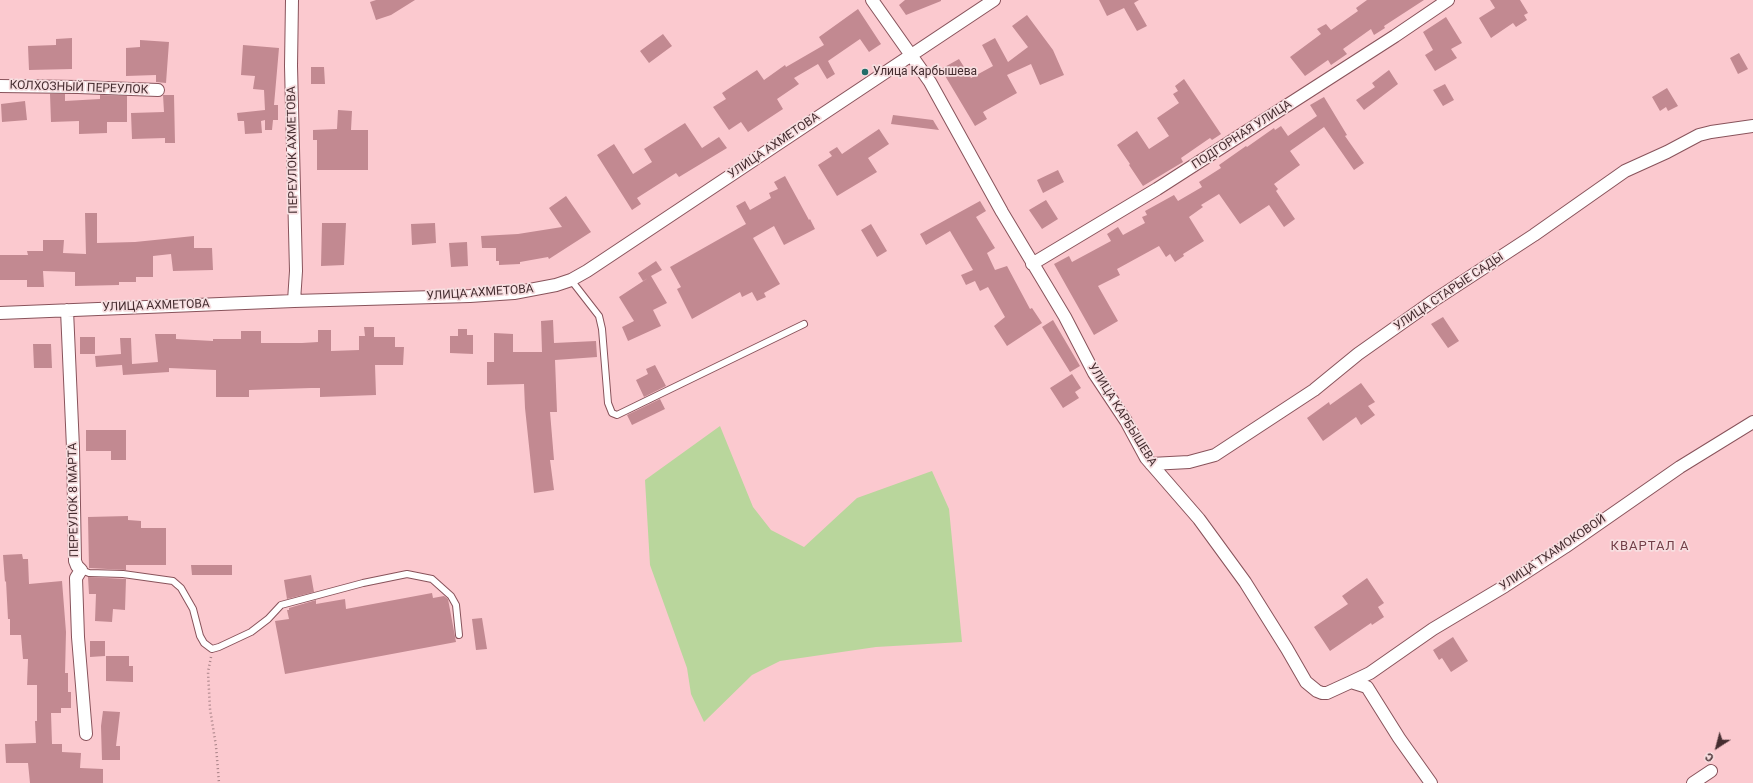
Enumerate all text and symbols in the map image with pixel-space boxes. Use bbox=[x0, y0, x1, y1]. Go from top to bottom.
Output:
place label: Улица Карбышева bbox=[873, 65, 977, 79]
marker: Улица Карбышева bbox=[860, 67, 870, 77]
street label: КОЛХОЗНЫЙ ПЕРЕУЛОК bbox=[9, 78, 149, 98]
street label: ПЕРЕУЛОК АХМЕТОВА bbox=[285, 86, 301, 214]
street label: ПОДГОРНАЯ УЛИЦА bbox=[1189, 97, 1295, 173]
street label: УЛИЦА АХМЕТОВА bbox=[725, 110, 823, 182]
street label: УЛИЦА СТАРЫЕ САДЫ bbox=[1391, 250, 1507, 334]
street label: УЛИЦА АХМЕТОВА bbox=[426, 282, 534, 304]
street label: УЛИЦА АХМЕТОВА bbox=[102, 297, 210, 315]
street label: УЛИЦА КАРБЫШЕВА bbox=[1085, 361, 1159, 469]
street label: ПЕРЕУЛОК 8 МАРТА bbox=[66, 443, 82, 557]
street label: УЛИЦА ТХАМОКОВОЙ bbox=[1497, 512, 1609, 594]
district label: КВАРТАЛ А bbox=[1611, 539, 1689, 555]
north arrow bbox=[1697, 727, 1737, 767]
text: С bbox=[1703, 750, 1716, 764]

